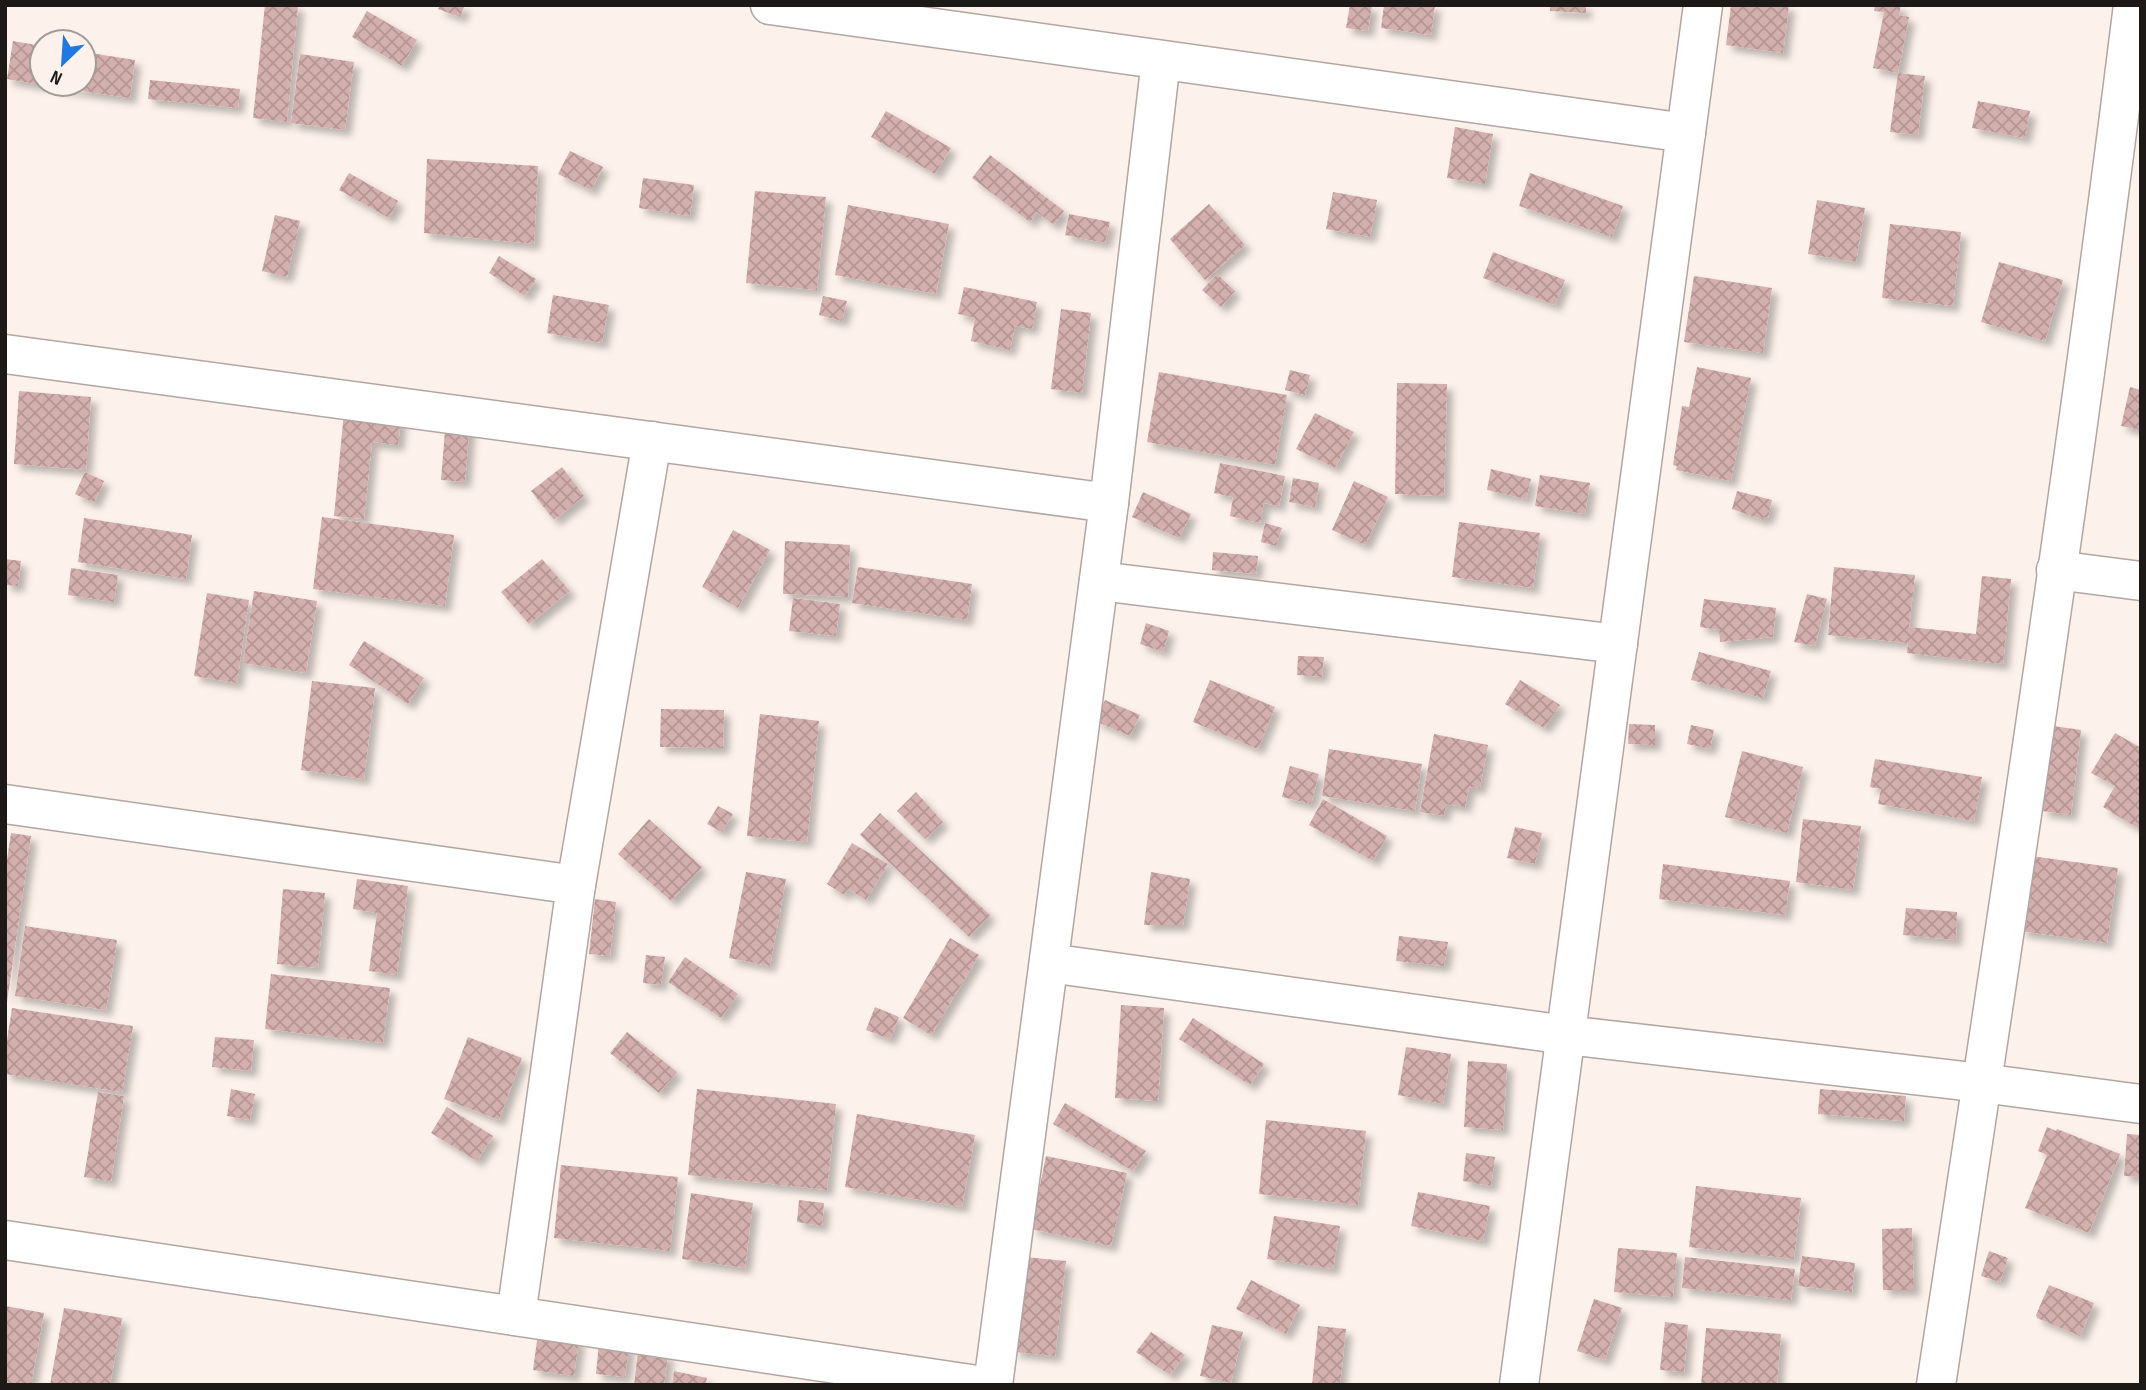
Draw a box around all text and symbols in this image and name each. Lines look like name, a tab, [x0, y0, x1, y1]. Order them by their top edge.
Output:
north arrow	[28, 28, 98, 98]
text: N	[47, 64, 66, 90]

